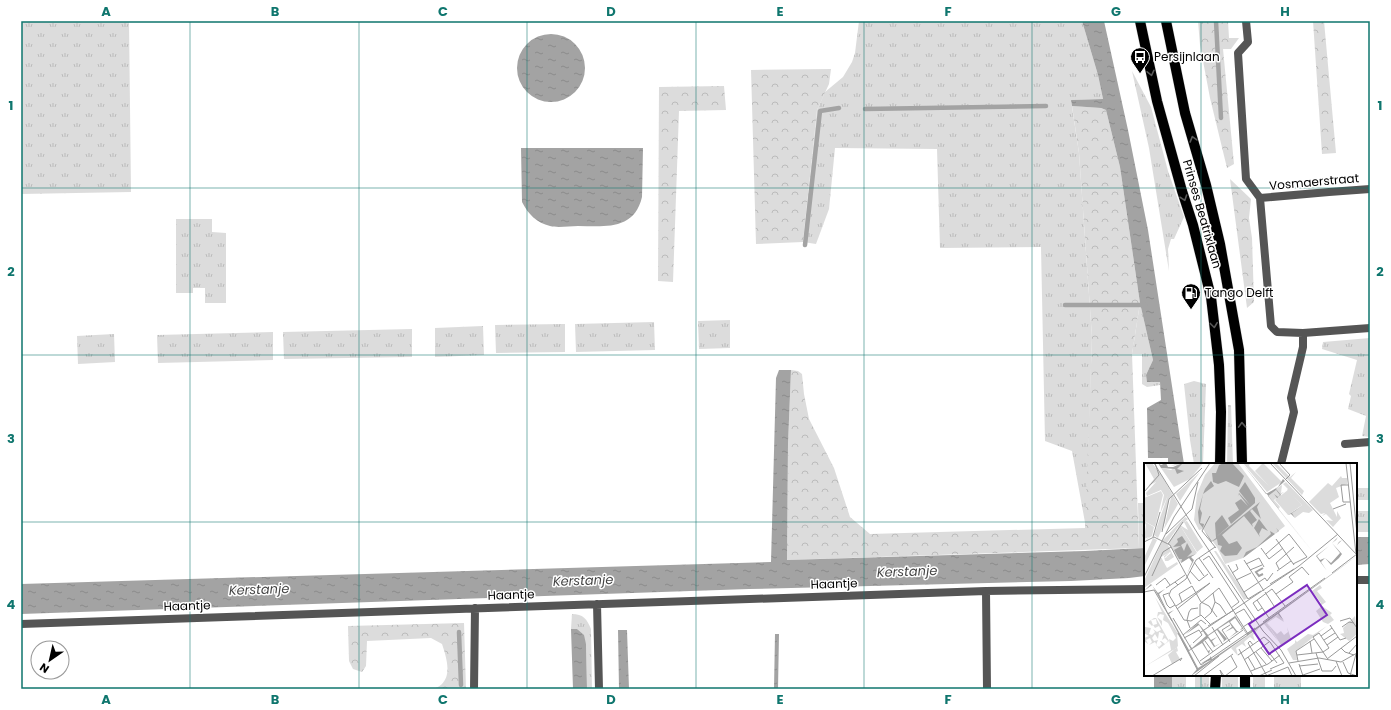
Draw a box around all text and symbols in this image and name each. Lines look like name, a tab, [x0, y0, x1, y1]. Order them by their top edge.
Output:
text: A	[101, 2, 111, 21]
text: B	[271, 2, 280, 21]
text: C	[438, 2, 448, 21]
text: D	[606, 2, 616, 21]
text: E	[776, 2, 784, 21]
text: F	[944, 2, 952, 21]
text: G	[1111, 2, 1121, 21]
text: H	[1280, 2, 1290, 21]
bus stop icon: Persijnlaan	[1129, 46, 1151, 74]
place label: Persijnlaan	[1154, 48, 1220, 65]
one-way arrow	[1146, 70, 1154, 76]
text: 1	[9, 96, 13, 115]
text: 1	[1378, 96, 1382, 115]
one-way arrow	[1189, 136, 1198, 143]
street label: Prinses Beatrixlaan	[1179, 157, 1226, 270]
street label: Vosmaerstraat	[1268, 169, 1360, 194]
one-way arrow	[1180, 195, 1188, 202]
text: 2	[7, 262, 15, 281]
text: 2	[1376, 262, 1384, 281]
fuel station icon: Tango Delft	[1180, 282, 1202, 310]
place label: Tango Delft	[1205, 284, 1273, 301]
one-way arrow	[1209, 322, 1218, 328]
one-way arrow	[1237, 422, 1246, 428]
text: 3	[7, 429, 15, 448]
text: 3	[1376, 429, 1384, 448]
inset map	[1144, 463, 1357, 676]
water label: Kerstanje	[876, 561, 938, 582]
water label: Kerstanje	[552, 570, 614, 591]
street label: Haantje	[810, 574, 858, 593]
water label: Kerstanje	[228, 579, 290, 600]
street label: Haantje	[487, 585, 535, 604]
text: 4	[7, 595, 16, 614]
text: 4	[1376, 595, 1385, 614]
street label: Haantje	[163, 596, 211, 615]
north arrow	[30, 640, 70, 680]
text: N	[37, 659, 52, 677]
text: A	[101, 690, 111, 709]
text: B	[271, 690, 280, 709]
text: C	[438, 690, 448, 709]
text: D	[606, 690, 616, 709]
text: E	[776, 690, 784, 709]
text: F	[944, 690, 952, 709]
text: G	[1111, 690, 1121, 709]
text: H	[1280, 690, 1290, 709]

